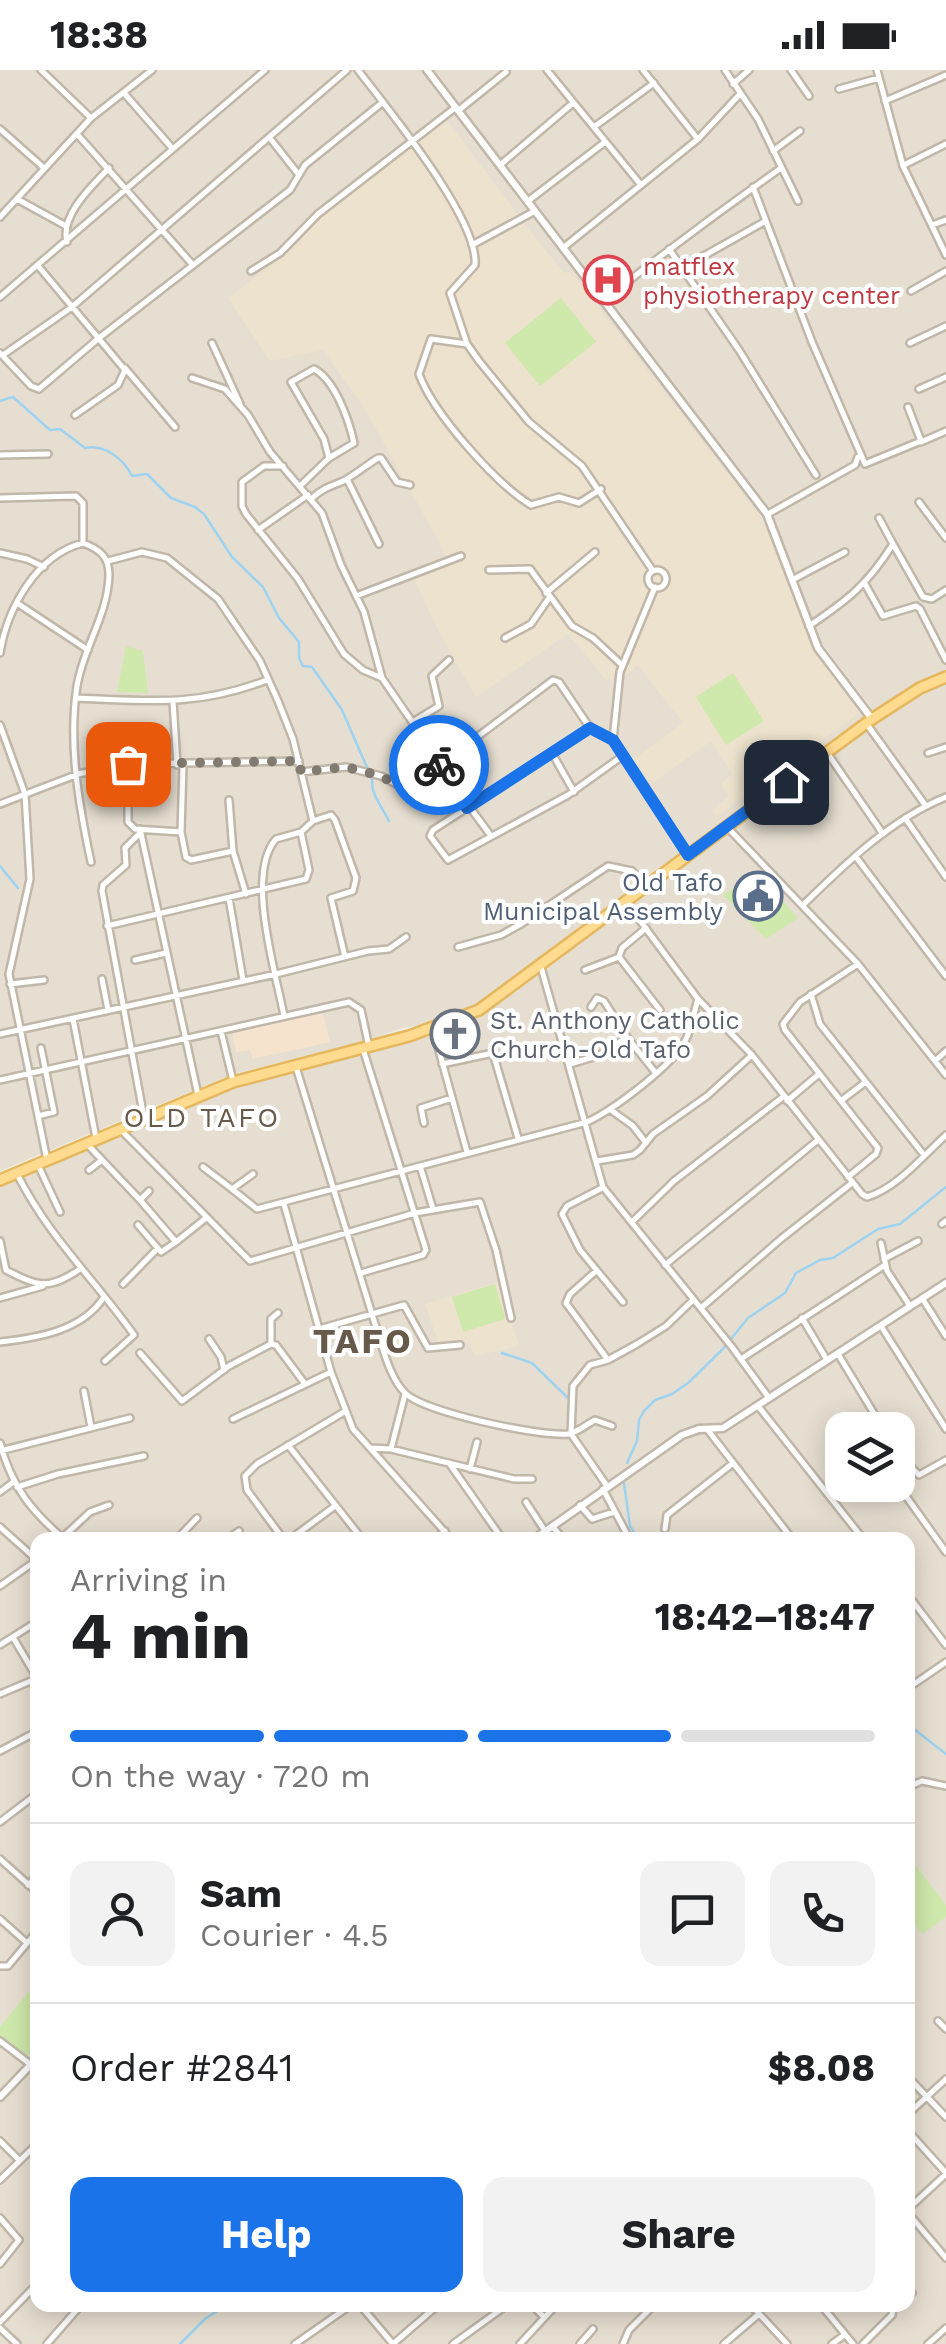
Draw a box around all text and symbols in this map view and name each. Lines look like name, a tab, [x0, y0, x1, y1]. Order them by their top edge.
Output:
text: 18:38	[50, 13, 148, 57]
place label: matflex physiotherapy center	[643, 252, 900, 310]
hospital icon: matflex physiotherapy center	[582, 254, 634, 306]
courier	[389, 715, 489, 815]
pin	[86, 722, 171, 807]
icon: bag	[101, 737, 156, 792]
icon: bike	[412, 738, 467, 793]
pin	[744, 740, 829, 825]
icon: home	[759, 755, 814, 810]
place label: Old Tafo Municipal Assembly	[483, 868, 723, 926]
public building icon: Old Tafo Municipal Assembly	[732, 870, 784, 922]
place label: St. Anthony Catholic Church-Old Tafo	[490, 1006, 739, 1064]
church icon: St. Anthony Catholic Church-Old Tafo	[429, 1008, 481, 1060]
district label: OLD TAFO	[123, 1101, 281, 1134]
district label: TAFO	[313, 1320, 413, 1362]
map controls	[825, 1412, 915, 1502]
button: layers	[825, 1412, 915, 1502]
text: Arriving in	[70, 1561, 227, 1599]
text: 18:42–18:47	[655, 1595, 875, 1639]
text: 4 min	[70, 1598, 251, 1674]
text: On the way · 720 m	[70, 1757, 371, 1795]
button: person	[70, 1861, 175, 1966]
button: chat	[640, 1861, 745, 1966]
button: phone	[770, 1861, 875, 1966]
text: Sam	[200, 1872, 282, 1916]
text: Courier · 4.5	[200, 1916, 389, 1954]
text: Order #2841	[70, 2046, 294, 2090]
text: $8.08	[768, 2046, 875, 2090]
button: Help	[70, 2177, 463, 2292]
button: Share	[483, 2177, 875, 2292]

